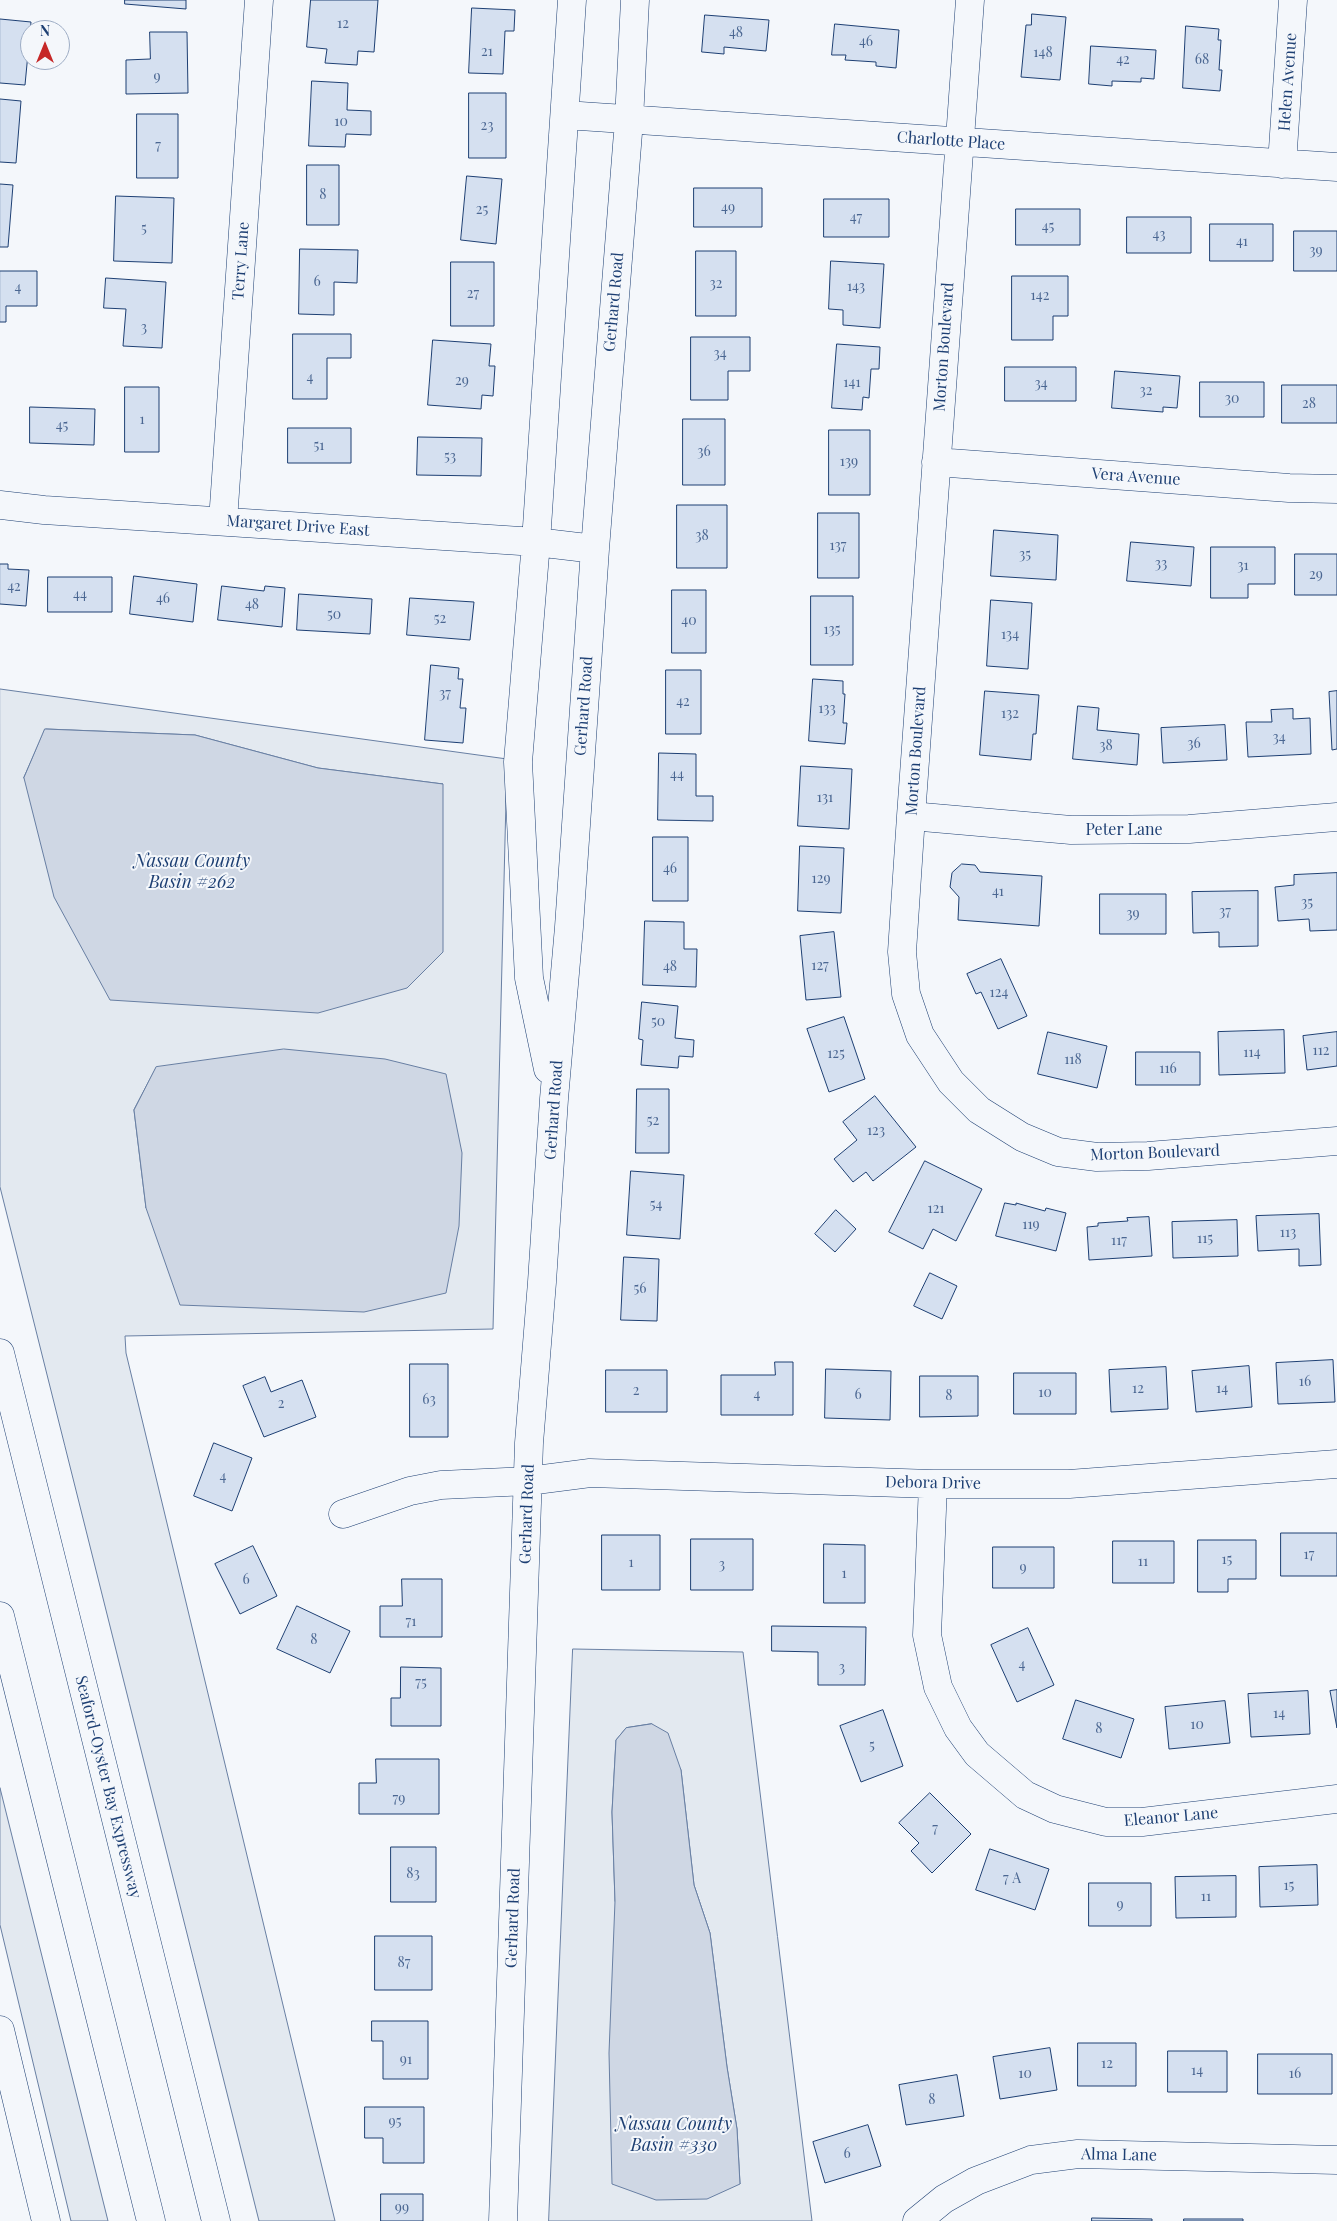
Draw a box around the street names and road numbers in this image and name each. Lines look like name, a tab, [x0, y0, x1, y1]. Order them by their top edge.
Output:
street label: Helen Avenue	[1275, 32, 1301, 132]
street label: Charlotte Place	[896, 128, 1006, 154]
street label: Terry Lane	[229, 221, 253, 301]
street label: Gerhard Road	[600, 251, 628, 353]
street label: Morton Boulevard	[930, 282, 958, 412]
street label: Vera Avenue	[1091, 464, 1181, 490]
street label: Margaret Drive East	[226, 511, 370, 541]
street label: Gerhard Road	[571, 655, 597, 757]
street label: Morton Boulevard	[902, 686, 930, 816]
street label: Peter Lane	[1085, 820, 1163, 840]
street label: Gerhard Road	[541, 1059, 567, 1161]
street label: Morton Boulevard	[1090, 1141, 1220, 1165]
street label: Gerhard Road	[516, 1464, 538, 1564]
street label: Debora Drive	[885, 1473, 981, 1493]
street label: Seaford-Oyster Bay Expressway	[71, 1674, 145, 1900]
street label: Eleanor Lane	[1123, 1803, 1219, 1831]
street label: Gerhard Road	[502, 1868, 524, 1968]
street label: Alma Lane	[1081, 2145, 1157, 2165]

